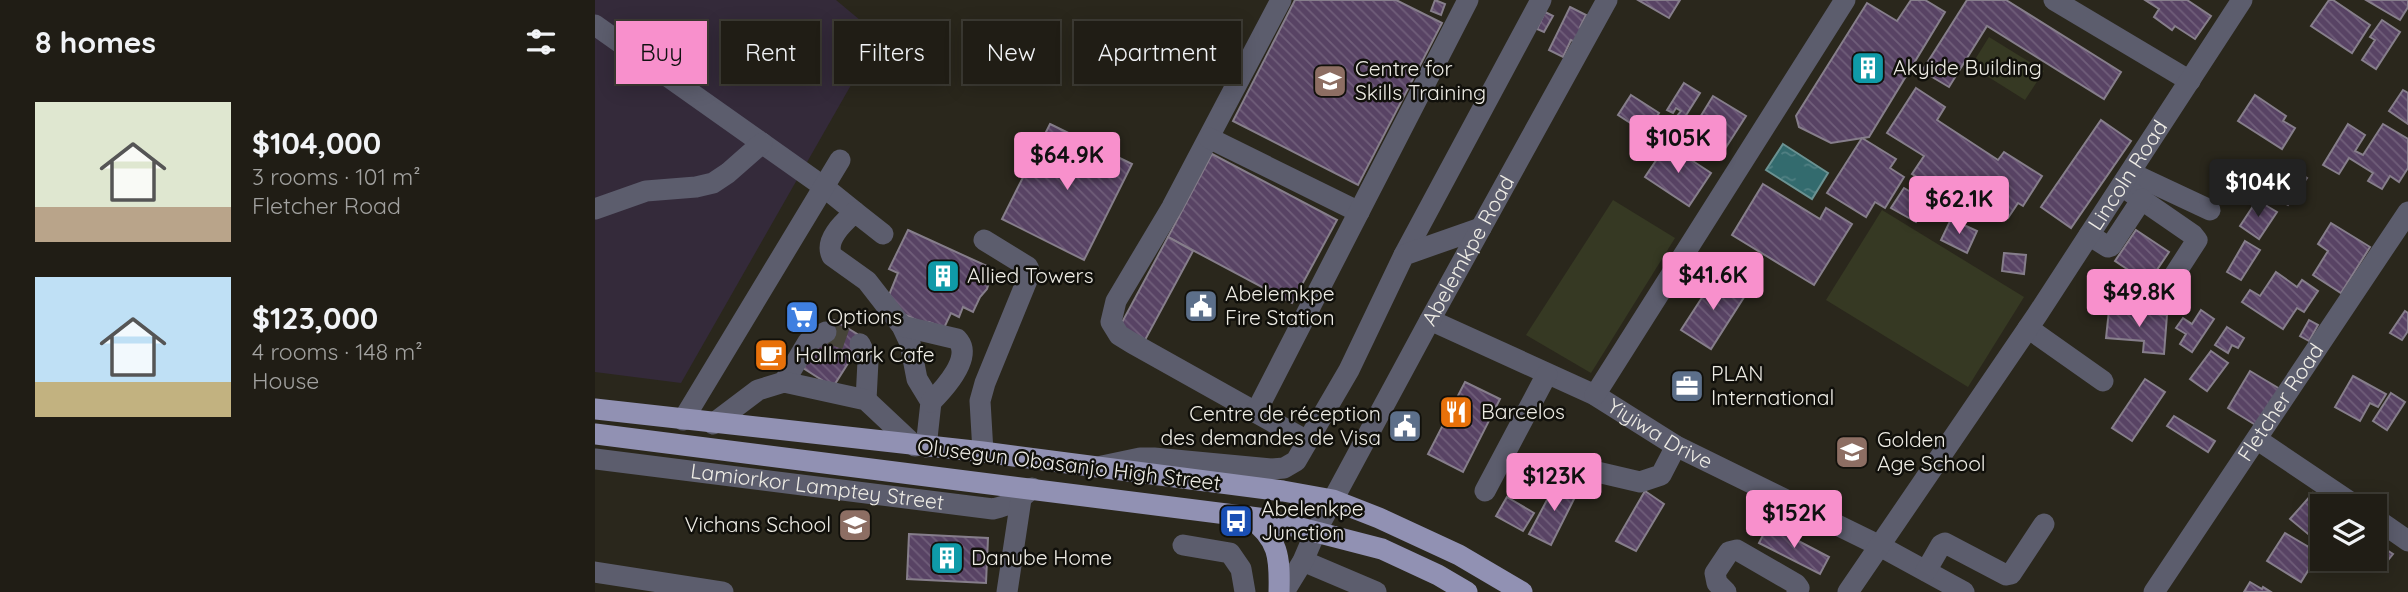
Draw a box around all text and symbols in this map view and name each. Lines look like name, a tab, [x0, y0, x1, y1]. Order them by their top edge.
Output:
chip: Buy	[616, 21, 707, 84]
chip: Rent	[721, 21, 820, 84]
chip: Filters	[834, 21, 949, 84]
chip: New	[963, 21, 1060, 84]
chip: Apartment	[1074, 21, 1241, 84]
text: 8 homes	[35, 23, 156, 61]
icon: filters	[522, 23, 560, 61]
building icon: Akyide Building	[1849, 49, 1887, 87]
place label: Akyide Building	[1893, 54, 2042, 80]
place label: Centre for Skills Training	[1355, 55, 1486, 105]
school or university icon: Centre for Skills Training	[1311, 62, 1349, 100]
street label: Lincoln Road	[2082, 115, 2172, 235]
pin: $105K	[1629, 116, 1727, 175]
text: $105K	[1645, 123, 1711, 152]
text: $104,000	[252, 124, 381, 162]
icon: home	[91, 130, 175, 214]
pin: $64.9K	[1010, 132, 1124, 192]
text: $64.9K	[1030, 140, 1104, 169]
pin: $104K	[2209, 160, 2307, 219]
text: 3 rooms · 101 m²	[252, 162, 421, 191]
text: $104K	[2225, 167, 2291, 196]
street label: Abelemkpe Road	[1415, 171, 1519, 330]
pin: $62.1K	[1902, 176, 2016, 236]
text: $62.1K	[1925, 184, 1993, 213]
text: Fletcher Road	[252, 191, 401, 220]
pin: $41.6K	[1656, 252, 1770, 312]
building icon: Allied Towers	[924, 257, 962, 295]
text: $41.6K	[1678, 260, 1748, 289]
place label: Allied Towers	[967, 262, 1094, 288]
pin: $49.8K	[2082, 270, 2196, 329]
text: $49.8K	[2103, 277, 2175, 306]
place label: Abelemkpe Fire Station	[1225, 280, 1335, 330]
public building icon: Abelemkpe Fire Station	[1182, 287, 1220, 325]
supermarket icon: Options	[783, 298, 821, 336]
text: $123,000	[252, 299, 378, 337]
place label: Options	[827, 303, 902, 329]
icon: home	[91, 305, 175, 389]
cafe icon: Hallmark Cafe	[752, 336, 790, 374]
text: 4 rooms · 148 m²	[252, 337, 423, 366]
street label: Fletcher Road	[2231, 338, 2328, 466]
place label: Hallmark Cafe	[795, 341, 935, 367]
place label: PLAN International	[1711, 360, 1834, 410]
text: House	[252, 366, 319, 395]
office icon: PLAN International	[1668, 367, 1706, 405]
street label: Yiyiwa Drive	[1603, 392, 1717, 474]
restaurant icon: Barcelos	[1437, 393, 1475, 431]
place label: Barcelos	[1481, 398, 1565, 424]
place label: Centre de réception des demandes de Visa	[1161, 400, 1381, 450]
public building icon: Centre de réception des demandes de Visa	[1386, 407, 1424, 445]
place label: Golden Age School	[1877, 426, 1986, 476]
street label: Olusegun Obasanjo High Street	[916, 432, 1222, 496]
school or university icon: Golden Age School	[1833, 433, 1871, 471]
pin: $123K	[1505, 454, 1603, 513]
street label: Lamiorkor Lamptey Street	[689, 457, 946, 515]
text: $123K	[1522, 461, 1586, 490]
pin: $152K	[1745, 490, 1843, 550]
map controls	[2310, 494, 2387, 571]
button: layers	[2310, 494, 2387, 571]
place label: Abelenkpe Junction	[1261, 495, 1364, 545]
text: $152K	[1762, 498, 1826, 527]
bus stop icon: Abelenkpe Junction	[1217, 502, 1255, 540]
school or university icon: Vichans School	[836, 506, 874, 544]
place label: Vichans School	[684, 511, 831, 537]
building icon: Danube Home	[928, 539, 966, 577]
place label: Danube Home	[971, 544, 1112, 570]

